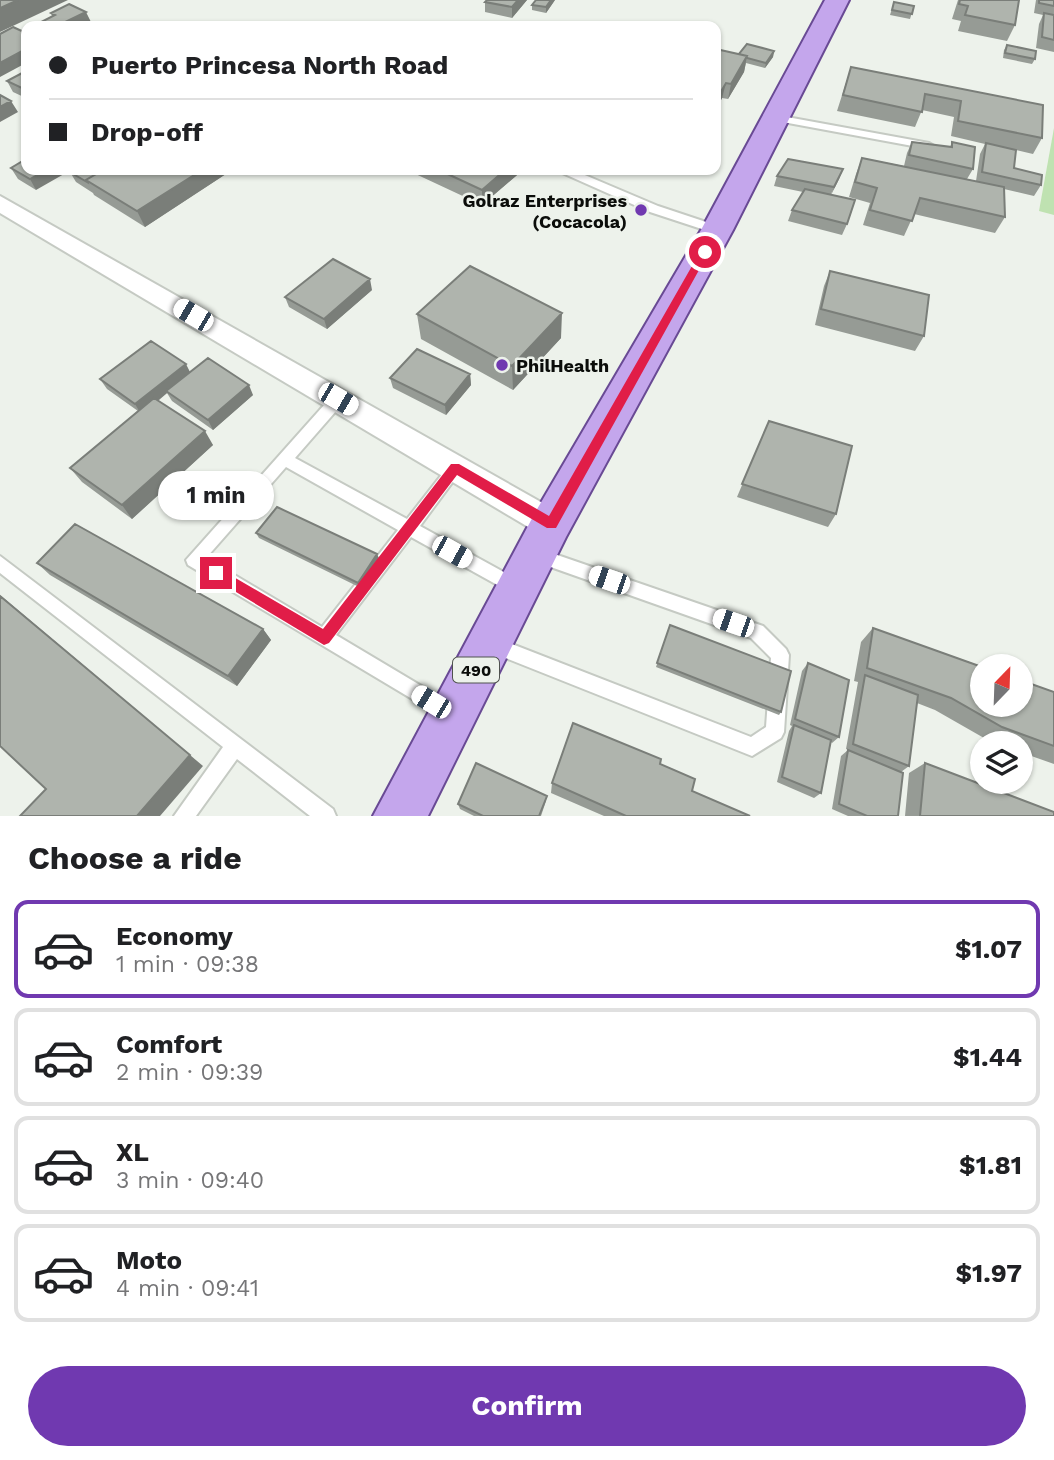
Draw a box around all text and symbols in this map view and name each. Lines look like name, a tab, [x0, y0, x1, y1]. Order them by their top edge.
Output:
text: Puerto Princesa North Road	[91, 50, 448, 80]
text: Drop-off	[91, 117, 203, 147]
place label: Golraz Enterprises (Cocacola)	[463, 190, 627, 232]
marker: Golraz Enterprises (Cocacola)	[633, 202, 649, 218]
route start	[689, 236, 721, 268]
car	[170, 295, 217, 335]
place label: PhilHealth	[516, 355, 609, 376]
marker: PhilHealth	[494, 357, 510, 373]
car	[315, 379, 362, 419]
callout: 1 min	[158, 472, 274, 520]
text: 1 min	[186, 482, 246, 509]
car	[429, 533, 476, 571]
route end	[200, 557, 232, 589]
car	[586, 563, 633, 597]
car	[710, 606, 757, 640]
north arrow	[970, 654, 1032, 718]
map controls	[970, 654, 1033, 794]
road number: 490	[453, 657, 499, 682]
car	[408, 682, 455, 722]
button: layers	[970, 731, 1033, 794]
text: Choose a ride	[28, 839, 242, 877]
icon: car	[32, 918, 95, 981]
text: Economy	[116, 921, 233, 951]
text: $1.07	[955, 934, 1022, 964]
text: 1 min · 09:38	[116, 951, 259, 978]
icon: car	[32, 1026, 95, 1089]
text: Comfort	[116, 1029, 222, 1059]
text: $1.44	[953, 1042, 1022, 1072]
text: 2 min · 09:39	[116, 1059, 263, 1086]
icon: car	[32, 1134, 95, 1197]
text: XL	[116, 1137, 149, 1167]
text: $1.81	[959, 1150, 1022, 1180]
text: 3 min · 09:40	[116, 1167, 264, 1194]
icon: car	[32, 1242, 95, 1305]
text: Moto	[116, 1245, 182, 1275]
text: $1.97	[955, 1258, 1022, 1288]
text: 4 min · 09:41	[116, 1275, 259, 1302]
button: Confirm	[28, 1366, 1026, 1446]

